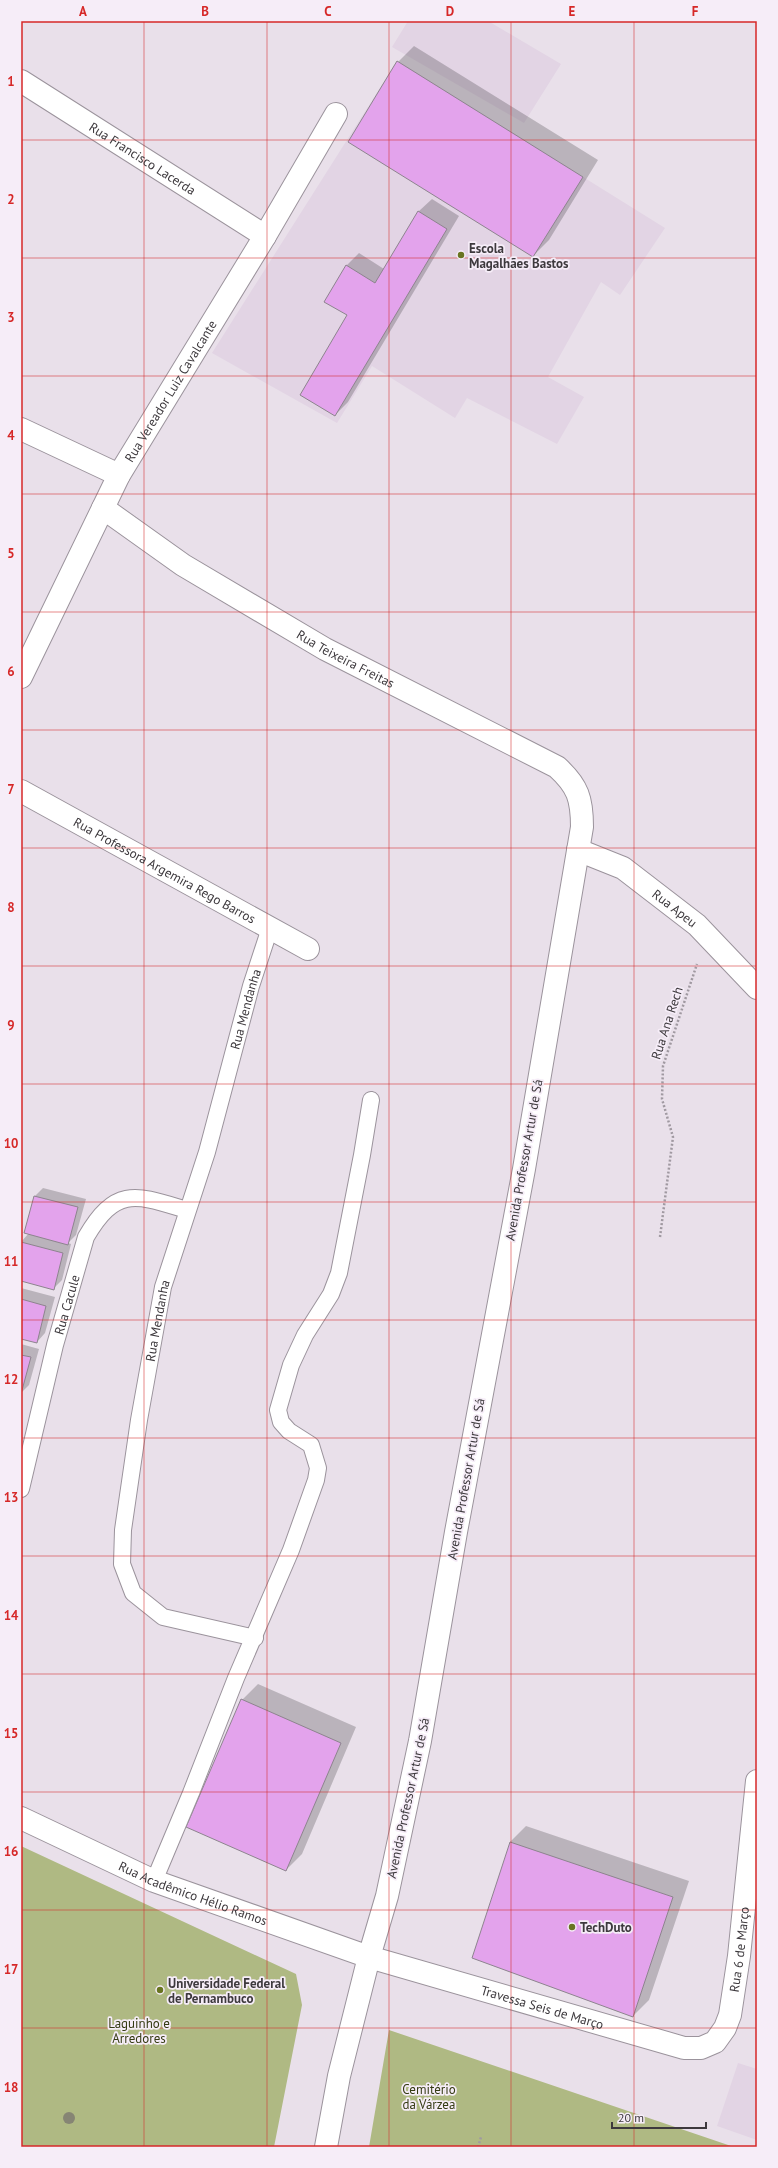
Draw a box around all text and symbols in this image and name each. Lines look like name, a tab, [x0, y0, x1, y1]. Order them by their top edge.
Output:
text: A	[79, 3, 87, 20]
text: B	[201, 3, 209, 20]
text: C	[324, 3, 332, 20]
text: D	[446, 3, 454, 20]
text: E	[569, 3, 576, 20]
text: F	[692, 3, 699, 20]
text: 1	[7, 73, 15, 90]
street label: Rua Francisco Lacerda	[86, 118, 199, 198]
text: 2	[7, 191, 15, 208]
place label: Escola Magalhães Bastos	[469, 240, 569, 272]
marker: Escola Magalhães Bastos	[456, 250, 466, 260]
text: 3	[7, 309, 15, 326]
street label: Rua Vereador Luiz Cavalcante	[121, 317, 220, 465]
text: 4	[7, 427, 15, 444]
text: 5	[7, 545, 15, 562]
street label: Rua Teixeira Freitas	[294, 626, 397, 691]
text: 6	[7, 663, 15, 680]
text: 7	[7, 781, 15, 798]
street label: Rua Professora Argemira Rego Barros	[71, 813, 259, 927]
street label: Rua Apeu	[649, 885, 701, 931]
text: 8	[7, 899, 15, 916]
street label: Rua Mendanha	[226, 967, 265, 1051]
street label: Rua Ana Rech	[647, 985, 687, 1061]
text: 9	[7, 1017, 15, 1034]
street label: Avenida Professor Artur de Sá	[501, 1078, 547, 1242]
text: 10	[4, 1135, 18, 1152]
text: 11	[4, 1253, 18, 1270]
street label: Rua Cacule	[50, 1273, 83, 1337]
street label: Rua Mendanha	[141, 1277, 173, 1363]
text: 12	[4, 1371, 18, 1388]
street label: Avenida Professor Artur de Sá	[443, 1397, 489, 1561]
text: 13	[4, 1489, 18, 1506]
text: 14	[4, 1607, 19, 1624]
street label: Avenida Professor Artur de Sá	[383, 1716, 433, 1880]
text: 15	[4, 1725, 18, 1742]
text: 16	[4, 1843, 18, 1860]
street label: Rua Acadêmico Hélio Ramos	[116, 1857, 270, 1929]
street label: Rua 6 de Março	[725, 1906, 753, 1993]
place label: TechDuto	[580, 1919, 632, 1936]
marker: TechDuto	[567, 1922, 577, 1932]
text: 17	[4, 1961, 18, 1978]
place label: Universidade Federal de Pernambuco	[168, 1975, 285, 2007]
street label: Travessa Seis de Março	[479, 1981, 606, 2033]
marker: Universidade Federal de Pernambuco	[155, 1985, 165, 1995]
park label: Laguinho e Arredores	[108, 2015, 170, 2047]
text: 18	[4, 2079, 18, 2096]
park label: Cemitério da Várzea	[402, 2081, 456, 2113]
scale bar	[612, 2104, 706, 2130]
text: 20 m	[618, 2110, 644, 2125]

